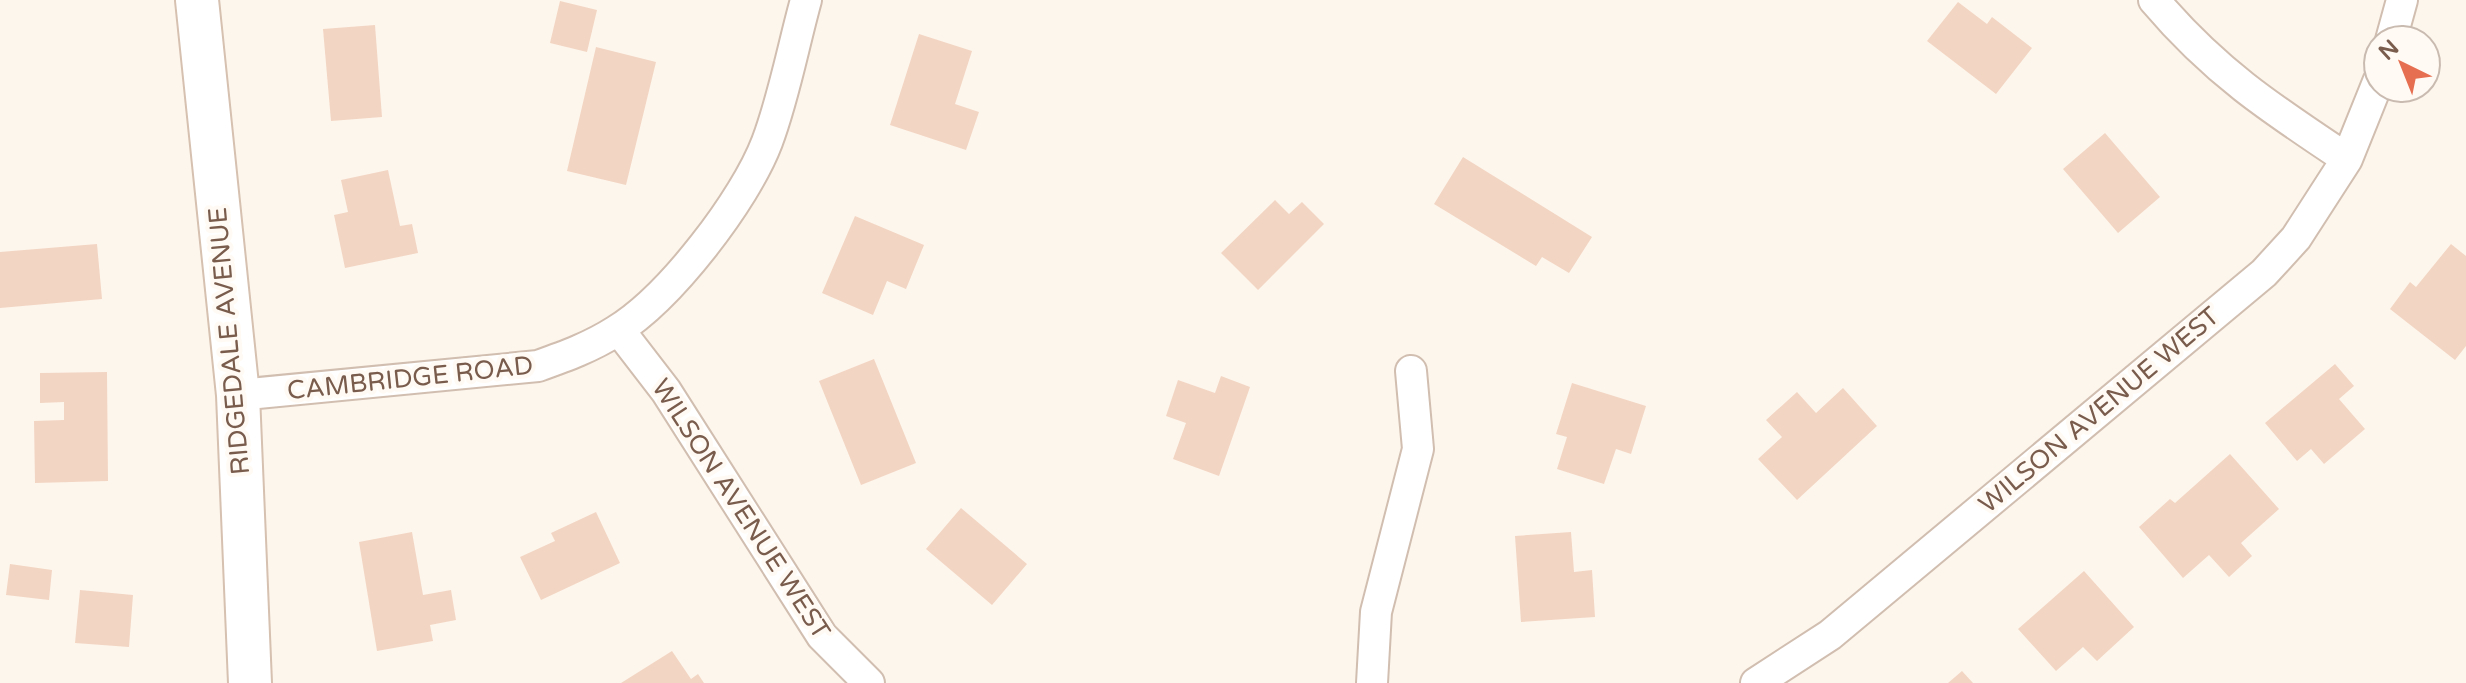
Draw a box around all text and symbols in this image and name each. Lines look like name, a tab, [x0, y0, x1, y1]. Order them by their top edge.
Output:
north arrow	[2362, 24, 2442, 104]
text: N	[2374, 35, 2404, 66]
street label: RIDGEDALE AVENUE	[202, 206, 256, 476]
street label: WILSON AVENUE WEST	[1973, 300, 2226, 520]
street label: CAMBRIDGE ROAD	[285, 350, 535, 406]
street label: WILSON AVENUE WEST	[645, 373, 837, 645]

